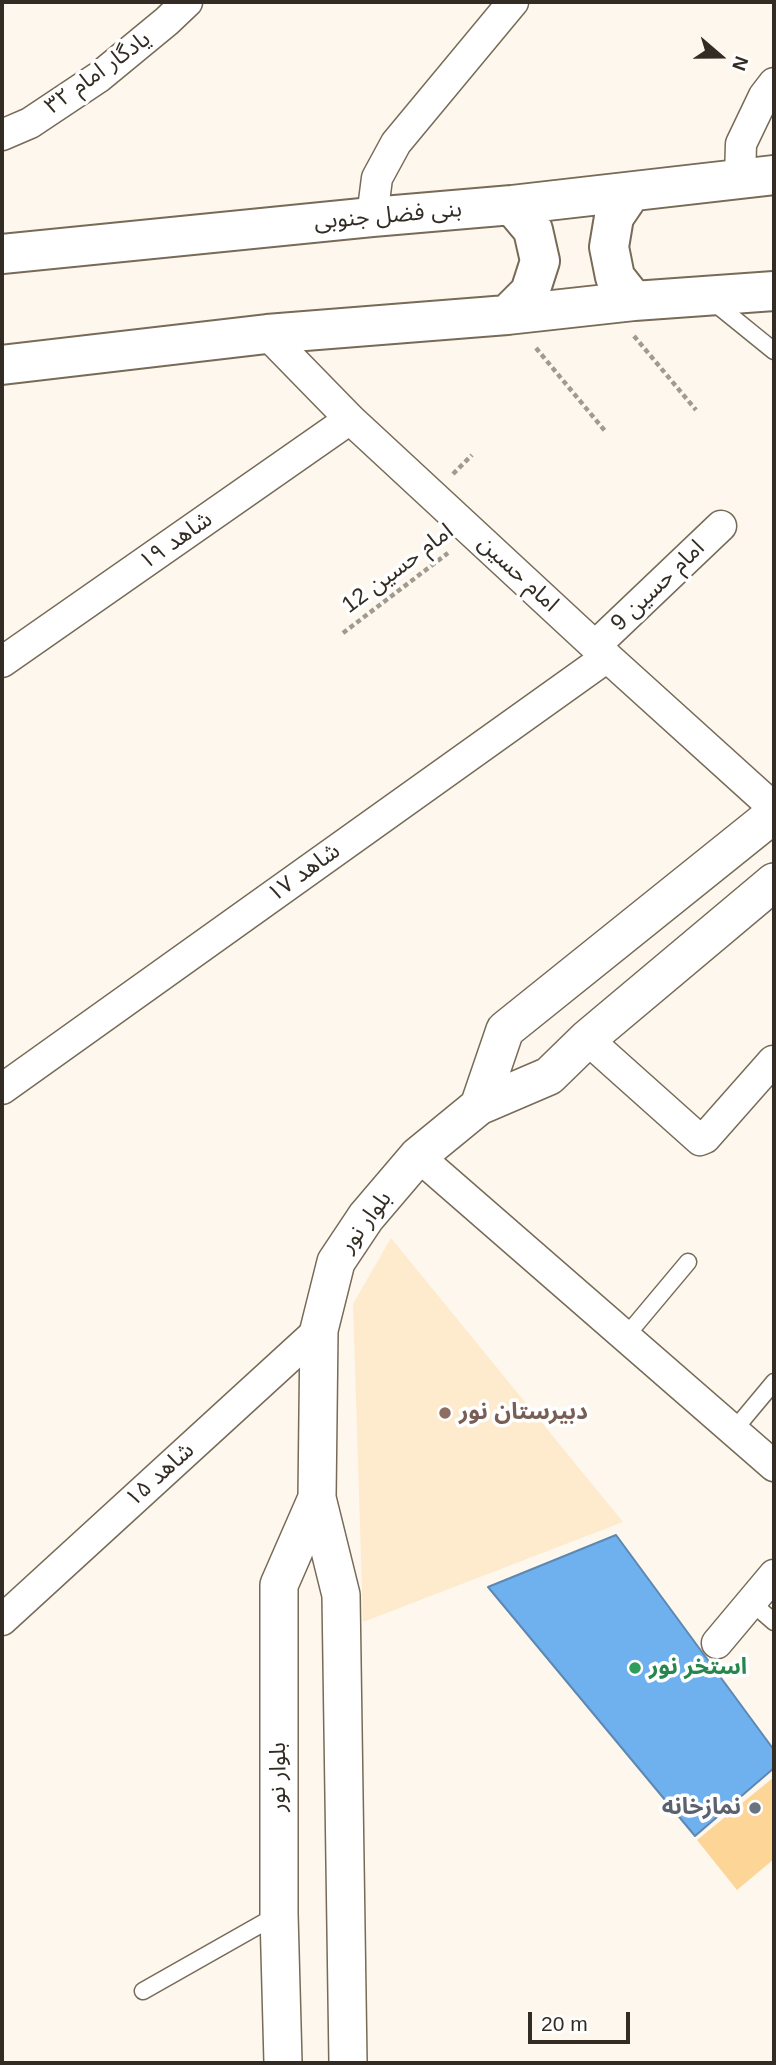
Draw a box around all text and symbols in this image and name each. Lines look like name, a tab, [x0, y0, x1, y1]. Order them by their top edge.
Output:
north arrow	[685, 21, 755, 91]
street label: یادگار امام ۳۲	[40, 26, 156, 120]
text: N	[728, 53, 752, 73]
street label: بنی فضل جنوبی	[313, 196, 463, 236]
street label: شاهد ۱۹	[134, 506, 218, 576]
street label: امام حسین 12	[337, 518, 459, 620]
street label: امام حسین	[472, 530, 564, 618]
street label: امام حسین 9	[605, 535, 711, 637]
street label: شاهد ۱۷	[262, 837, 346, 909]
street label: بلوار نور	[334, 1186, 398, 1258]
place label: دبیرستان نور	[459, 1399, 588, 1427]
marker: دبیرستان نور	[437, 1405, 453, 1421]
street label: شاهد ۱۵	[120, 1437, 200, 1513]
place label: استخر نور	[649, 1654, 747, 1682]
marker: استخر نور	[627, 1660, 643, 1676]
street label: بلوار نور	[265, 1742, 293, 1812]
place label: نمازخانه	[662, 1794, 741, 1822]
marker: نمازخانه	[747, 1800, 763, 1816]
scale bar	[531, 1998, 632, 2042]
text: 20 m	[541, 2012, 588, 2035]

